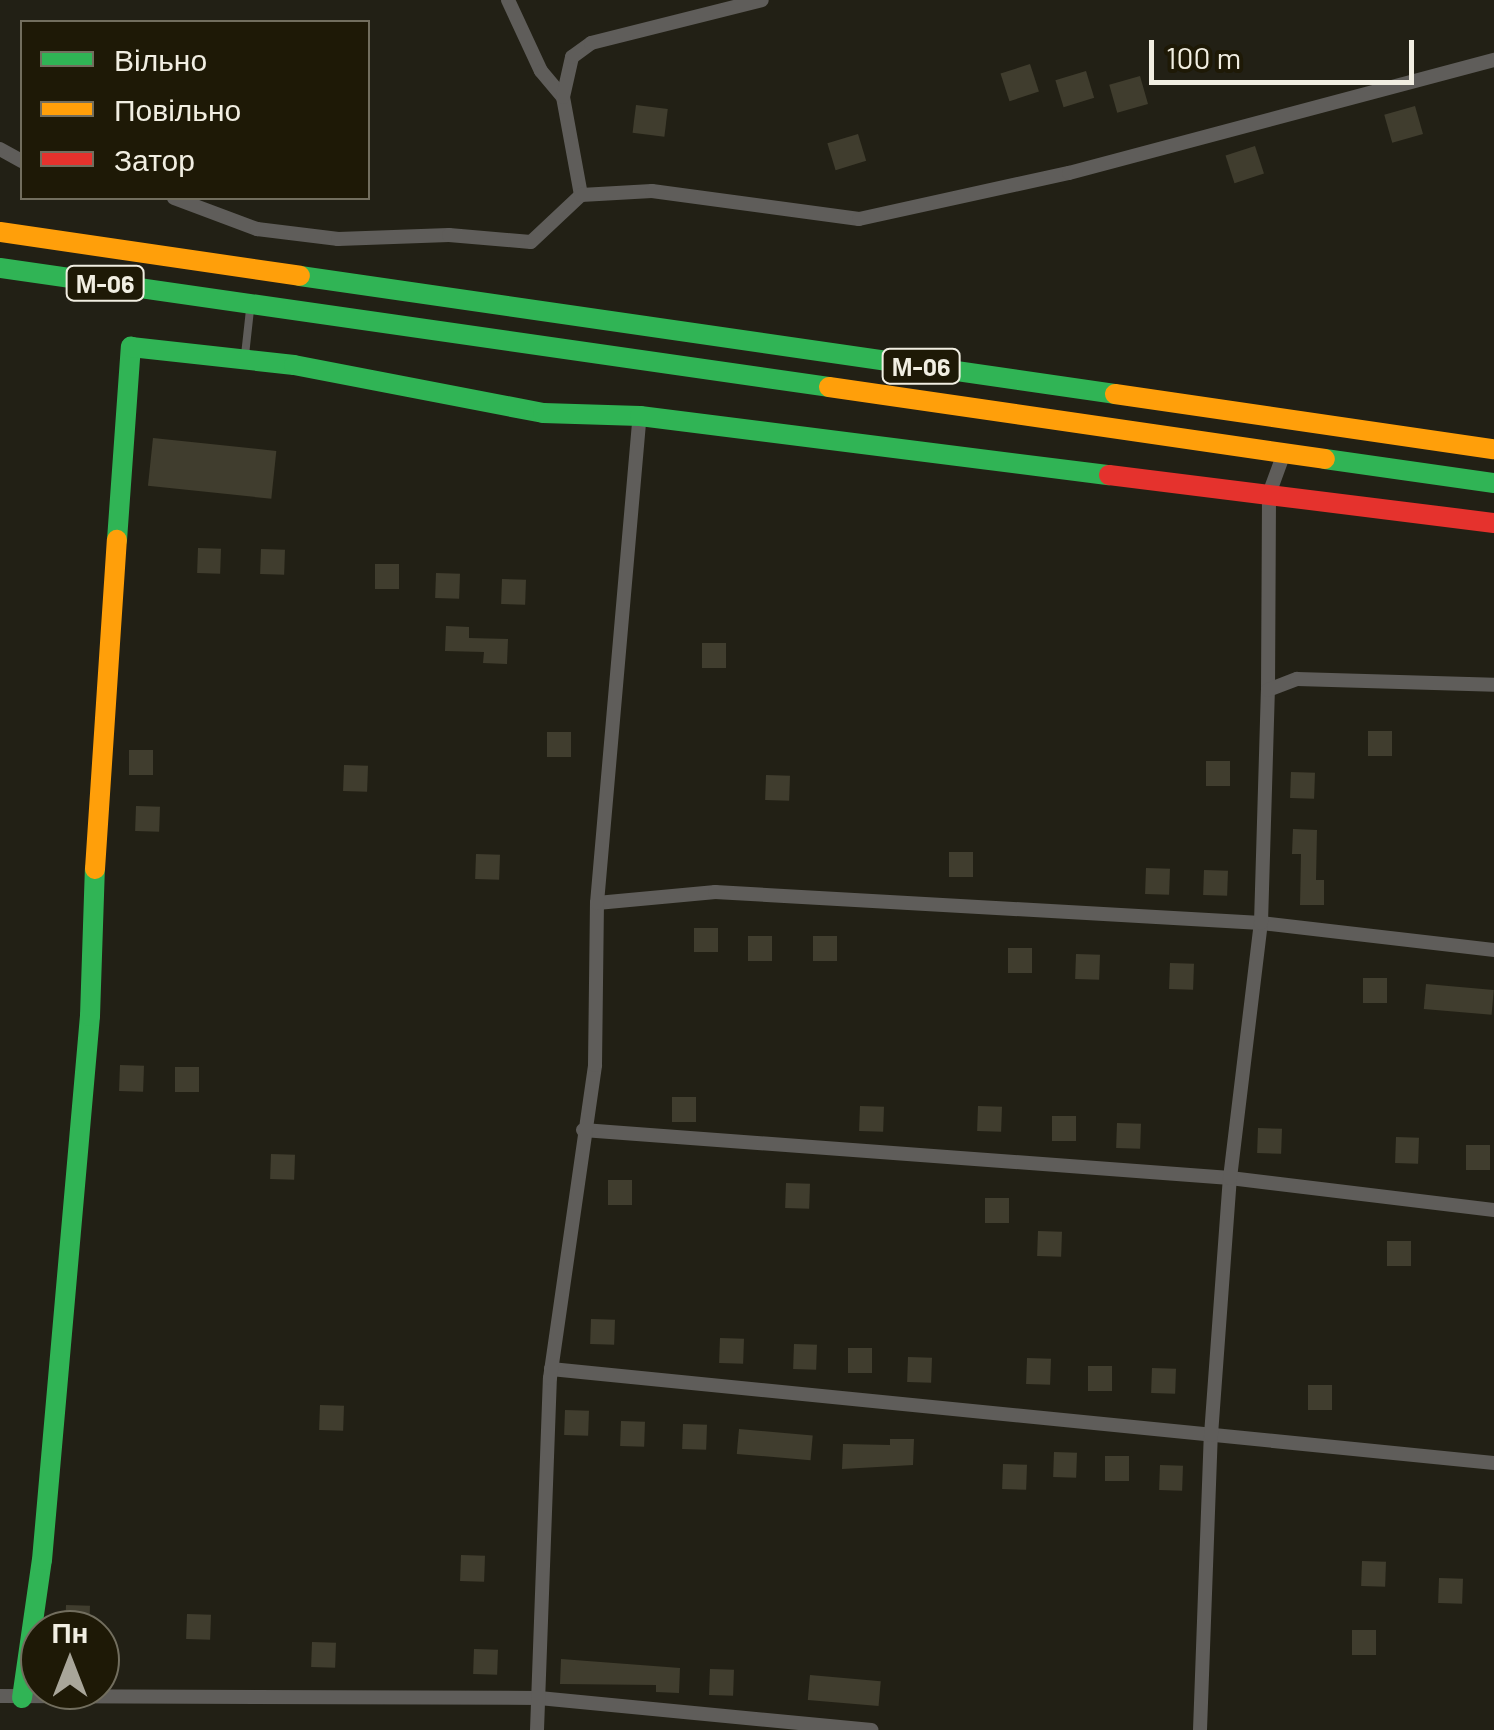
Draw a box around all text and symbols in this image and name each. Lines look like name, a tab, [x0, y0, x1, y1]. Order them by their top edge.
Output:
legend	[20, 20, 370, 200]
scale bar	[1154, 20, 1419, 82]
text: 100 m	[1166, 39, 1241, 75]
text: Вільно	[114, 41, 207, 77]
text: Повільно	[114, 91, 241, 127]
text: Затор	[114, 141, 195, 177]
road number: М-06	[65, 263, 145, 303]
road number: М-06	[881, 346, 961, 386]
north arrow	[20, 1610, 120, 1710]
text: Пн	[51, 1615, 89, 1649]

